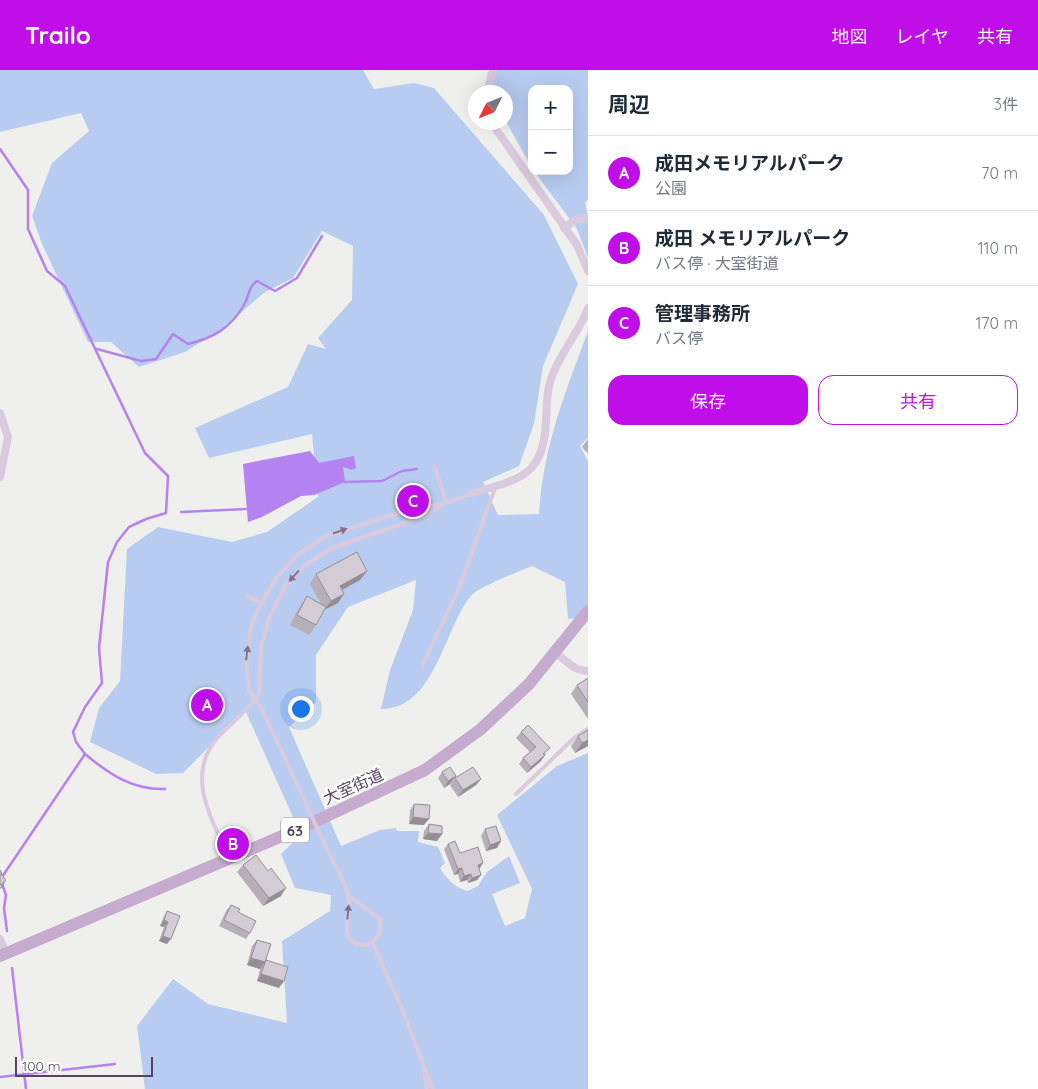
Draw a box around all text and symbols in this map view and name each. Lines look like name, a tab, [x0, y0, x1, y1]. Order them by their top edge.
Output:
text: Trailo	[25, 20, 91, 50]
text: 地図	[832, 25, 868, 48]
text: レイヤ	[896, 25, 949, 48]
text: 共有	[977, 25, 1013, 48]
north arrow	[468, 85, 513, 130]
map controls	[528, 85, 573, 175]
button: +	[528, 85, 573, 130]
text: 周辺	[608, 91, 650, 117]
text: 3件	[994, 94, 1018, 114]
button: −	[528, 130, 573, 175]
text: 成田メモリアルパーク	[655, 151, 845, 175]
text: A	[619, 163, 629, 183]
text: 70 m	[981, 163, 1018, 183]
text: 公園	[655, 178, 687, 198]
text: 成田 メモリアルパーク	[655, 226, 850, 250]
text: B	[619, 238, 629, 258]
text: 110 m	[978, 238, 1018, 258]
text: バス停 · 大室街道	[655, 253, 779, 273]
text: 管理事務所	[655, 301, 750, 325]
text: C	[619, 313, 629, 333]
text: 170 m	[975, 313, 1018, 333]
text: バス停	[655, 328, 703, 348]
button: 保存	[608, 375, 808, 425]
button: 共有	[818, 375, 1018, 425]
pin: C	[397, 482, 429, 520]
one-way arrow	[332, 527, 347, 534]
one-way arrow	[288, 570, 300, 582]
one-way arrow	[243, 645, 251, 661]
pin: A	[191, 686, 223, 724]
your location	[288, 696, 314, 722]
street label: 大室街道	[320, 764, 386, 808]
road number: 63	[281, 818, 309, 842]
pin: B	[217, 825, 249, 863]
one-way arrow	[344, 904, 352, 920]
scale bar	[15, 1054, 152, 1077]
text: 100 m	[22, 1057, 60, 1075]

